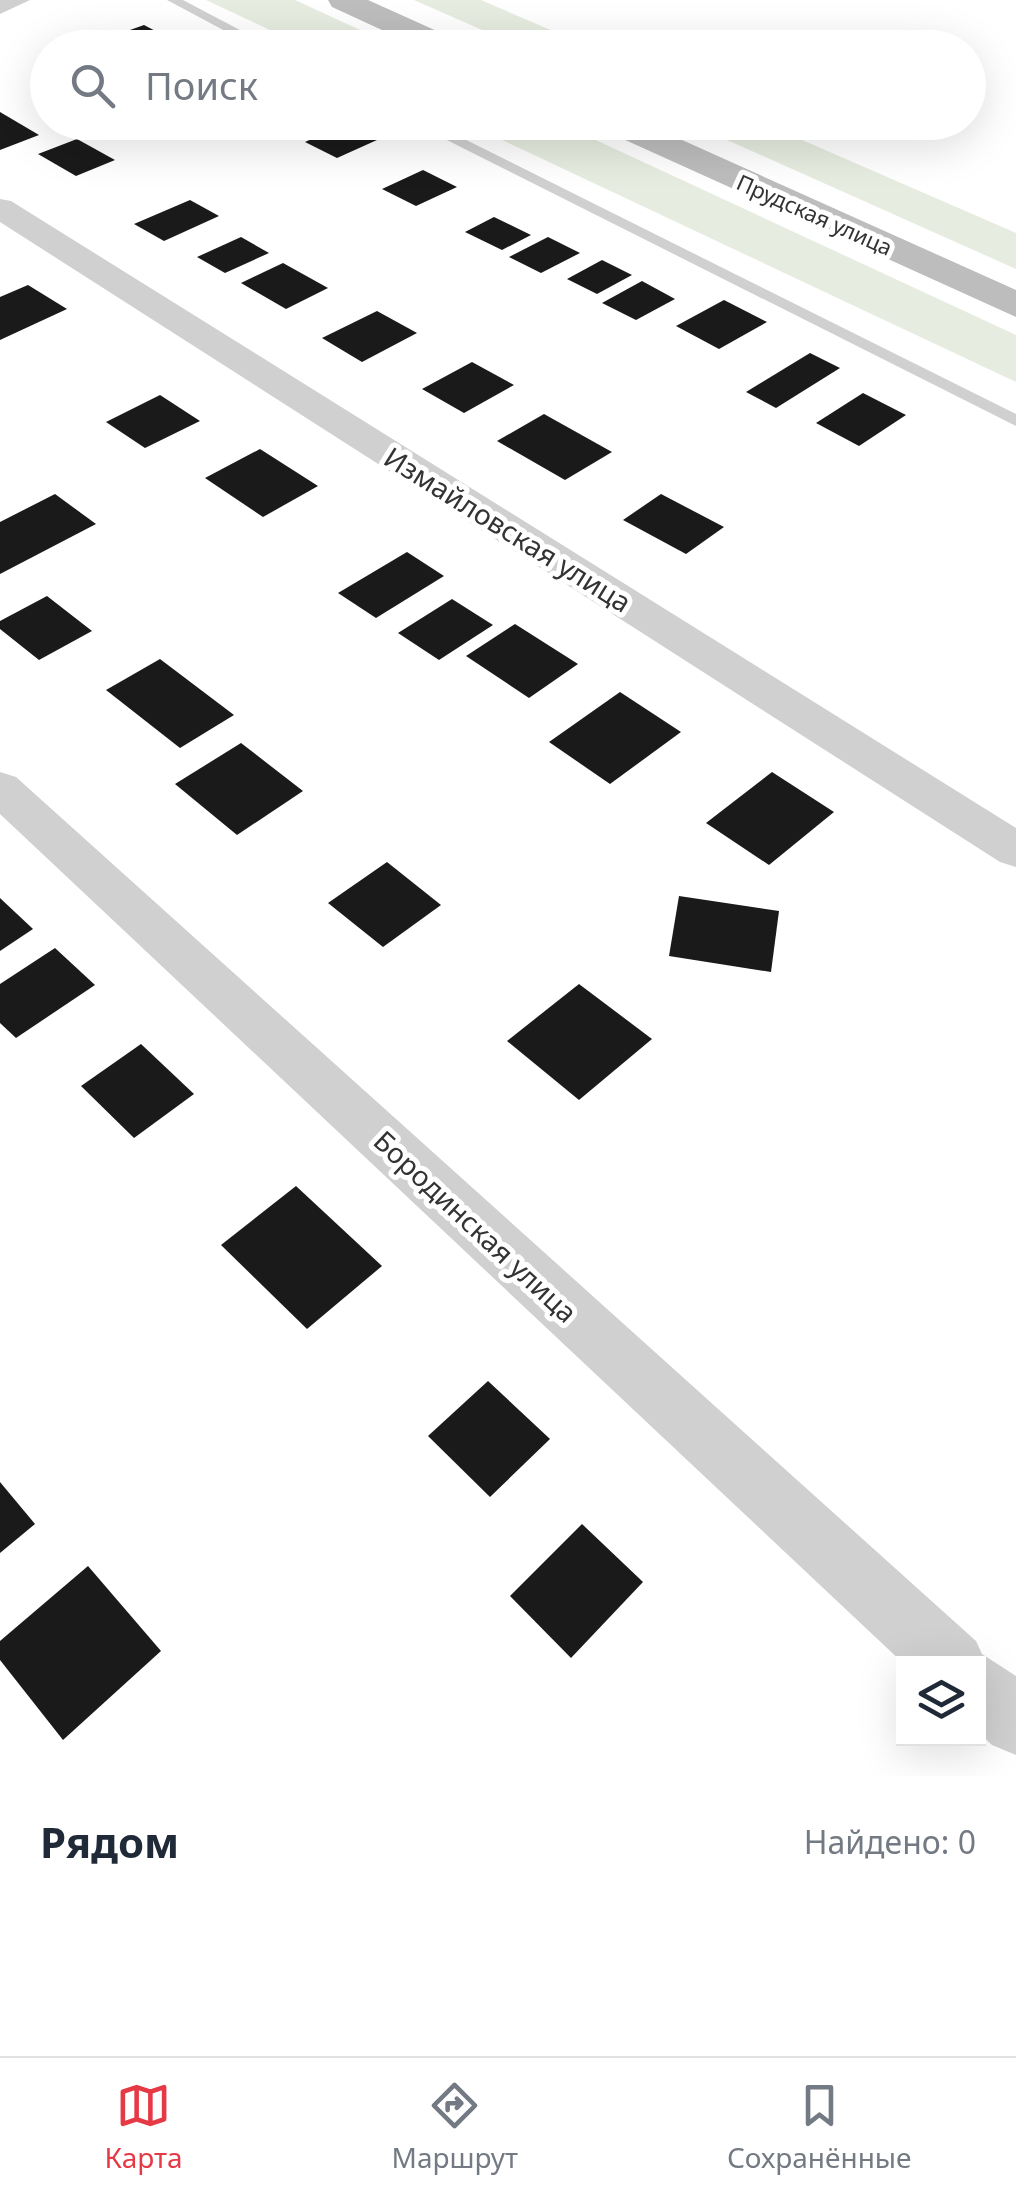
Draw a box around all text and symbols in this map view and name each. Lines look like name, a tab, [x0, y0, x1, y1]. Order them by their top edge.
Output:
search box	[30, 30, 986, 140]
icon: search	[65, 58, 120, 113]
text: Поиск	[145, 59, 258, 111]
street label: Прудская улица	[732, 166, 898, 262]
street label: Измайловская улица	[377, 437, 639, 621]
street label: Бородинская улица	[366, 1122, 586, 1330]
map controls	[896, 1656, 986, 1746]
button: layers	[896, 1656, 986, 1746]
text: Рядом	[40, 1813, 179, 1870]
text: Найдено: 0	[804, 1820, 976, 1863]
tab: Карта	[104, 2078, 183, 2176]
tab: Маршрут	[392, 2078, 518, 2176]
tab: Сохранённые	[727, 2078, 912, 2176]

